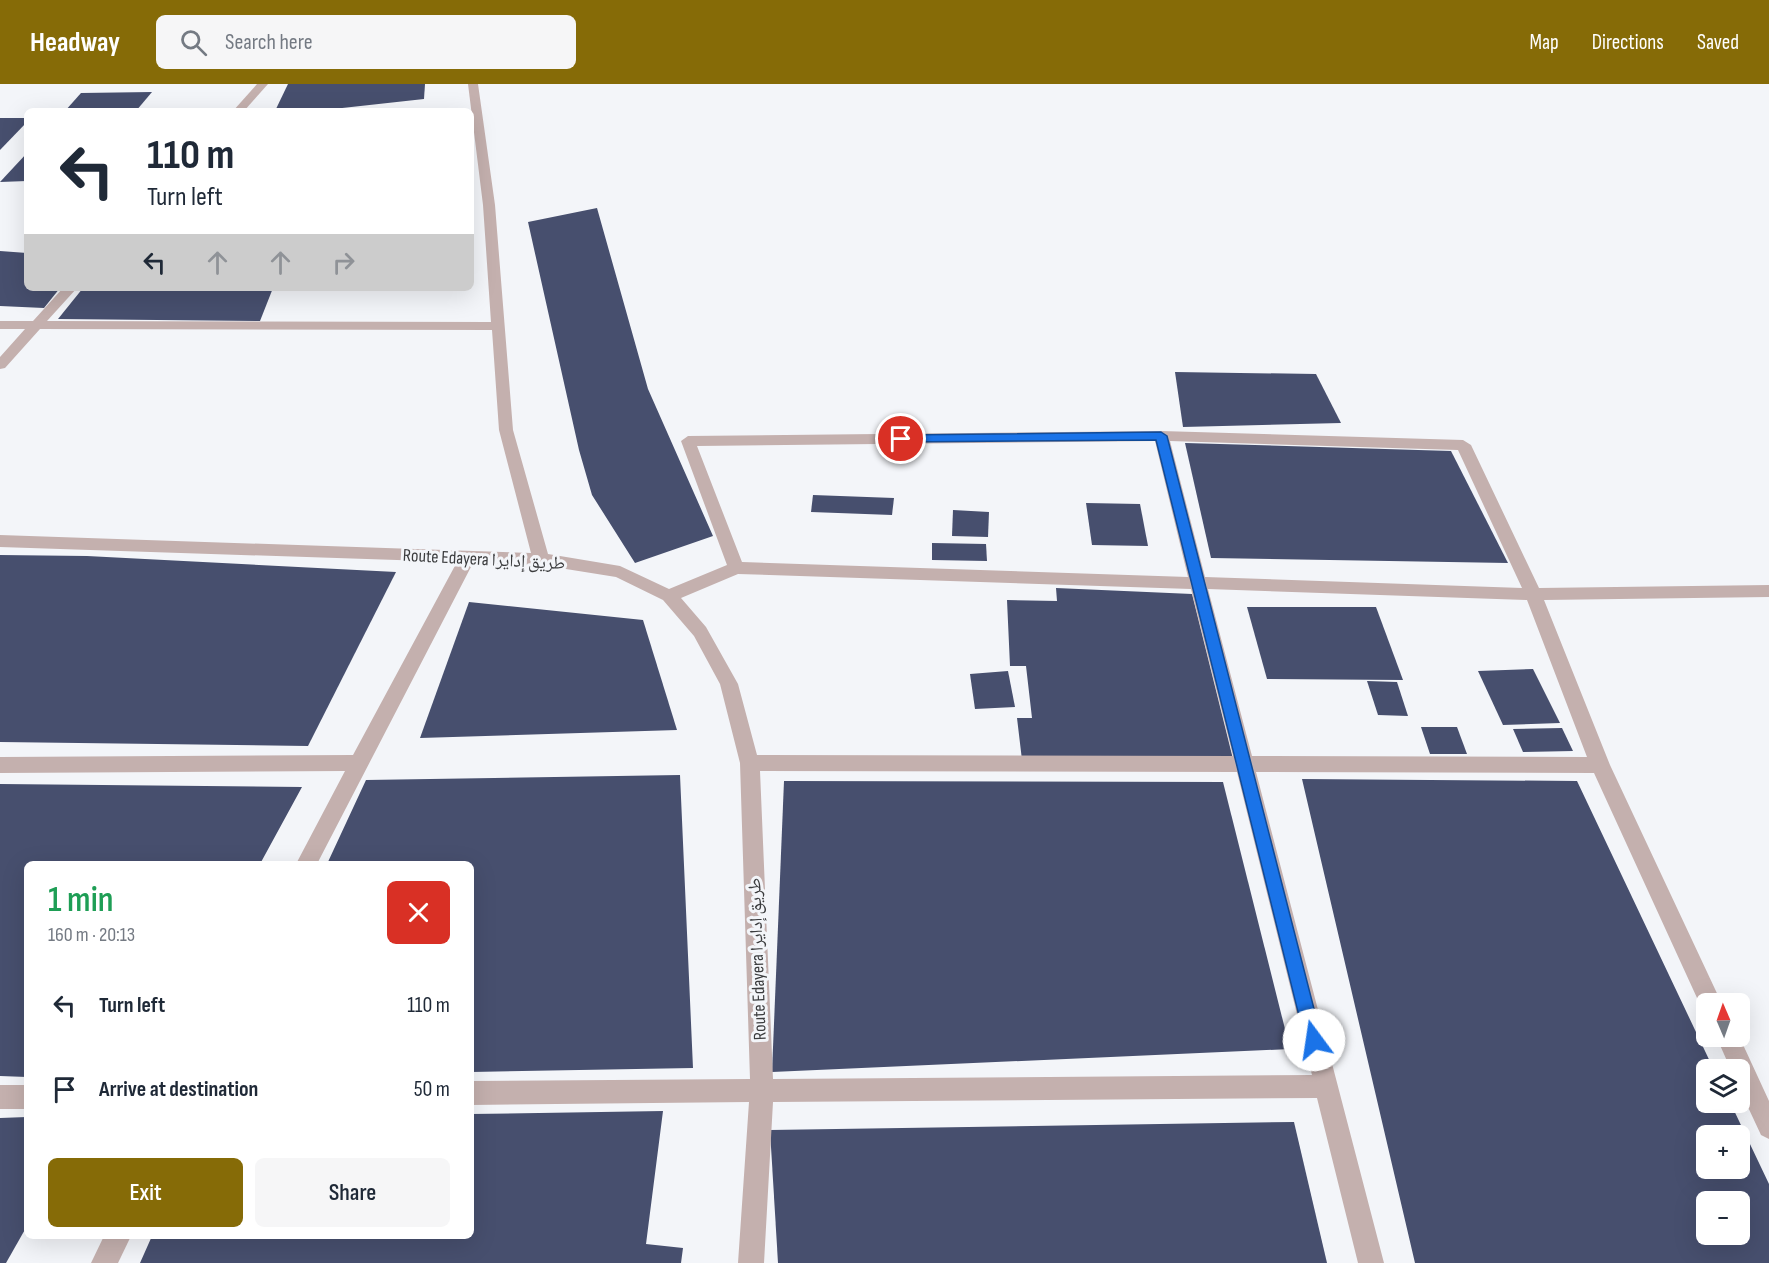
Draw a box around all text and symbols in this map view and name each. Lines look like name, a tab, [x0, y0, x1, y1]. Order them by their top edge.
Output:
search box	[156, 15, 576, 69]
text: Headway	[30, 26, 120, 59]
icon: search	[177, 26, 210, 59]
text: Search here	[225, 29, 312, 56]
text: Map	[1529, 30, 1559, 55]
text: Directions	[1592, 30, 1664, 55]
text: Saved	[1697, 30, 1739, 55]
text: 110 m	[147, 130, 234, 181]
icon: left	[48, 132, 126, 210]
text: Turn left	[147, 181, 223, 213]
icon: left	[138, 246, 171, 279]
icon: ahead	[201, 246, 234, 279]
icon: ahead	[264, 246, 297, 279]
icon: right	[327, 246, 360, 279]
pin	[875, 413, 926, 464]
icon: arrive	[884, 422, 917, 455]
street label: Route Edayera طريق إدايرا	[402, 545, 566, 575]
street label: Route Edayera طريق إدايرا	[744, 877, 772, 1040]
text: 1 min	[48, 879, 113, 922]
button: close	[387, 881, 450, 944]
text: 160 m · 20:13	[48, 923, 135, 947]
icon: left	[48, 989, 81, 1022]
text: Turn left	[99, 992, 165, 1019]
text: 110 m	[407, 992, 450, 1019]
north arrow	[1696, 993, 1750, 1047]
map controls	[1696, 993, 1750, 1245]
position arrow	[1282, 1008, 1346, 1072]
button: layers	[1696, 1059, 1750, 1113]
icon: arrive	[48, 1073, 81, 1106]
text: Arrive at destination	[99, 1076, 258, 1103]
text: 50 m	[414, 1076, 450, 1103]
button: +	[1696, 1125, 1750, 1179]
button: Exit	[48, 1158, 243, 1227]
button: Share	[255, 1158, 450, 1227]
button: −	[1696, 1191, 1750, 1245]

